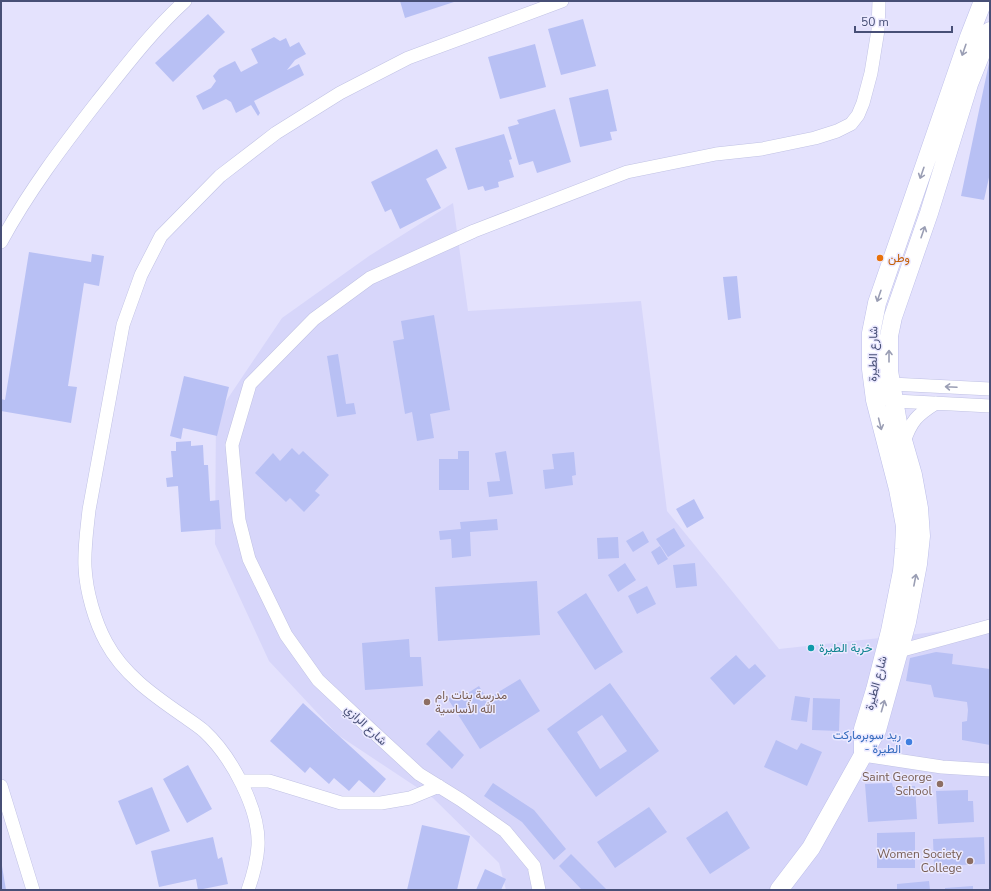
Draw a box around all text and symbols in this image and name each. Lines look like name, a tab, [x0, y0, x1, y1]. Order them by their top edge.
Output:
scale bar	[855, 8, 952, 34]
text: 50 m	[861, 14, 889, 30]
one-way arrow	[960, 44, 967, 57]
one-way arrow	[917, 167, 925, 179]
one-way arrow	[919, 226, 927, 238]
place label: وطن	[888, 250, 910, 266]
marker: وطن	[875, 253, 885, 263]
one-way arrow	[875, 290, 883, 302]
street label: شارع الطيرة	[865, 326, 882, 382]
one-way arrow	[885, 350, 893, 363]
one-way arrow	[945, 383, 958, 390]
one-way arrow	[877, 418, 885, 431]
one-way arrow	[912, 574, 920, 587]
place label: خربة الطيرة	[819, 640, 873, 656]
marker: خربة الطيرة	[806, 643, 816, 653]
street label: شارع الطيرة	[861, 654, 892, 712]
place label: مدرسة بنات رام الله الأساسية	[435, 687, 507, 717]
marker: مدرسة بنات رام الله الأساسية	[422, 697, 432, 707]
one-way arrow	[880, 700, 887, 713]
street label: شارع الرازي	[340, 701, 391, 750]
place label: ريد سوبرماركت - الطيرة	[833, 727, 901, 757]
marker: ريد سوبرماركت - الطيرة	[904, 737, 914, 747]
place label: Saint George School	[862, 769, 932, 799]
marker: Saint George School	[935, 779, 945, 789]
place label: Women Society College	[877, 846, 963, 876]
marker: Women Society College	[965, 856, 975, 866]

